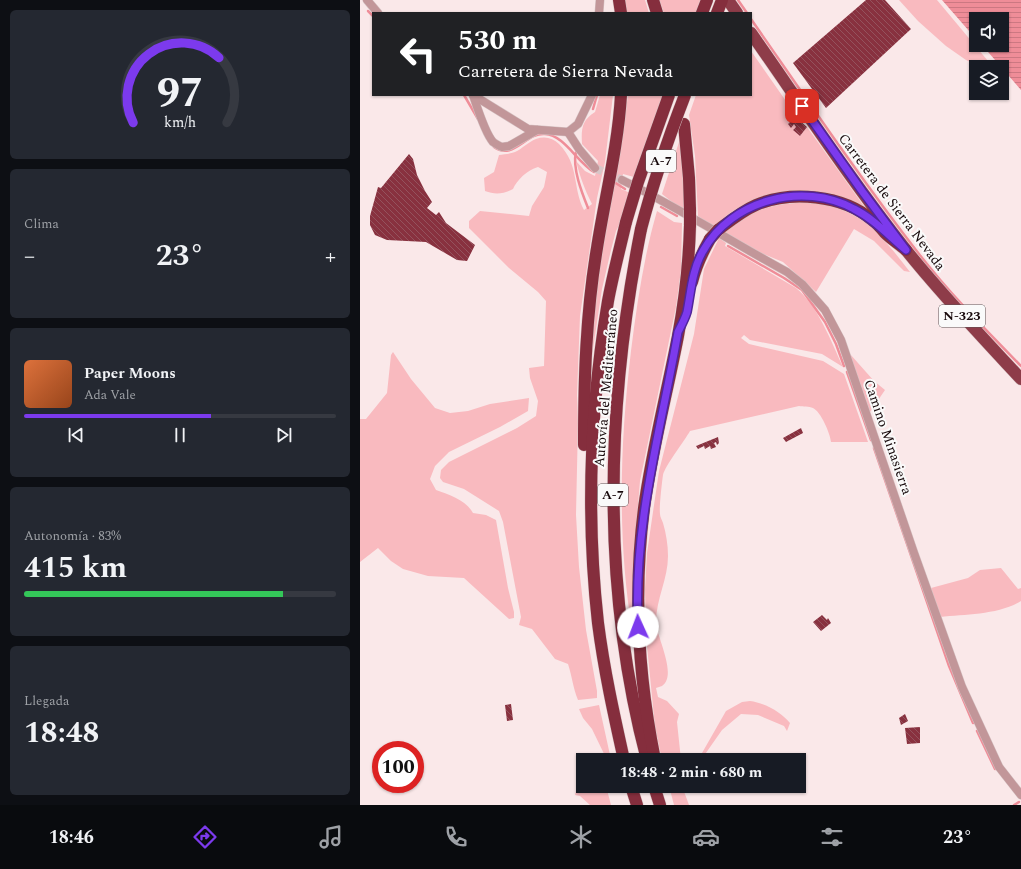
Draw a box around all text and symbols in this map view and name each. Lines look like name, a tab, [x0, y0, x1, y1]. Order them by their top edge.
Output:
map controls	[969, 12, 1009, 100]
button: sound	[969, 12, 1009, 52]
text: 530 m	[458, 19, 537, 62]
icon: left	[392, 28, 444, 80]
text: Carretera de Sierra Nevada	[458, 58, 673, 85]
button: layers	[969, 60, 1009, 100]
text: 97	[157, 61, 203, 124]
pin	[785, 89, 819, 123]
icon: arrive	[791, 95, 813, 117]
text: km/h	[164, 111, 196, 133]
street label: Carretera de Sierra Nevada	[833, 129, 951, 275]
road number: A-7	[646, 150, 676, 172]
text: Clima	[24, 214, 59, 234]
text: 23°	[156, 233, 204, 279]
text: −	[24, 240, 35, 273]
text: +	[325, 240, 336, 273]
road number: N-323	[939, 305, 985, 327]
street label: Autovía del Mediterráneo	[589, 308, 623, 468]
text: Paper Moons	[84, 362, 176, 385]
street label: Camino Minasierra	[858, 377, 918, 498]
text: Ada Vale	[84, 385, 136, 405]
icon: previous	[65, 424, 87, 446]
icon: pause	[169, 424, 191, 446]
icon: next	[273, 424, 295, 446]
road number: A-7	[598, 484, 628, 506]
text: Autonomía · 83%	[24, 526, 121, 546]
text: 415 km	[24, 545, 127, 591]
position arrow	[617, 606, 659, 648]
text: Llegada	[24, 691, 69, 711]
text: 18:48	[24, 710, 99, 756]
speed limit sign: 100	[372, 741, 424, 793]
text: 18:48 · 2 min · 680 m	[620, 761, 762, 784]
icon: directions	[191, 823, 219, 851]
icon: music	[317, 823, 345, 851]
icon: phone	[442, 823, 470, 851]
icon: climate	[567, 823, 595, 851]
icon: car	[692, 823, 720, 851]
icon: filters	[818, 823, 846, 851]
text: 18:46	[49, 824, 94, 851]
text: 23°	[943, 824, 972, 851]

